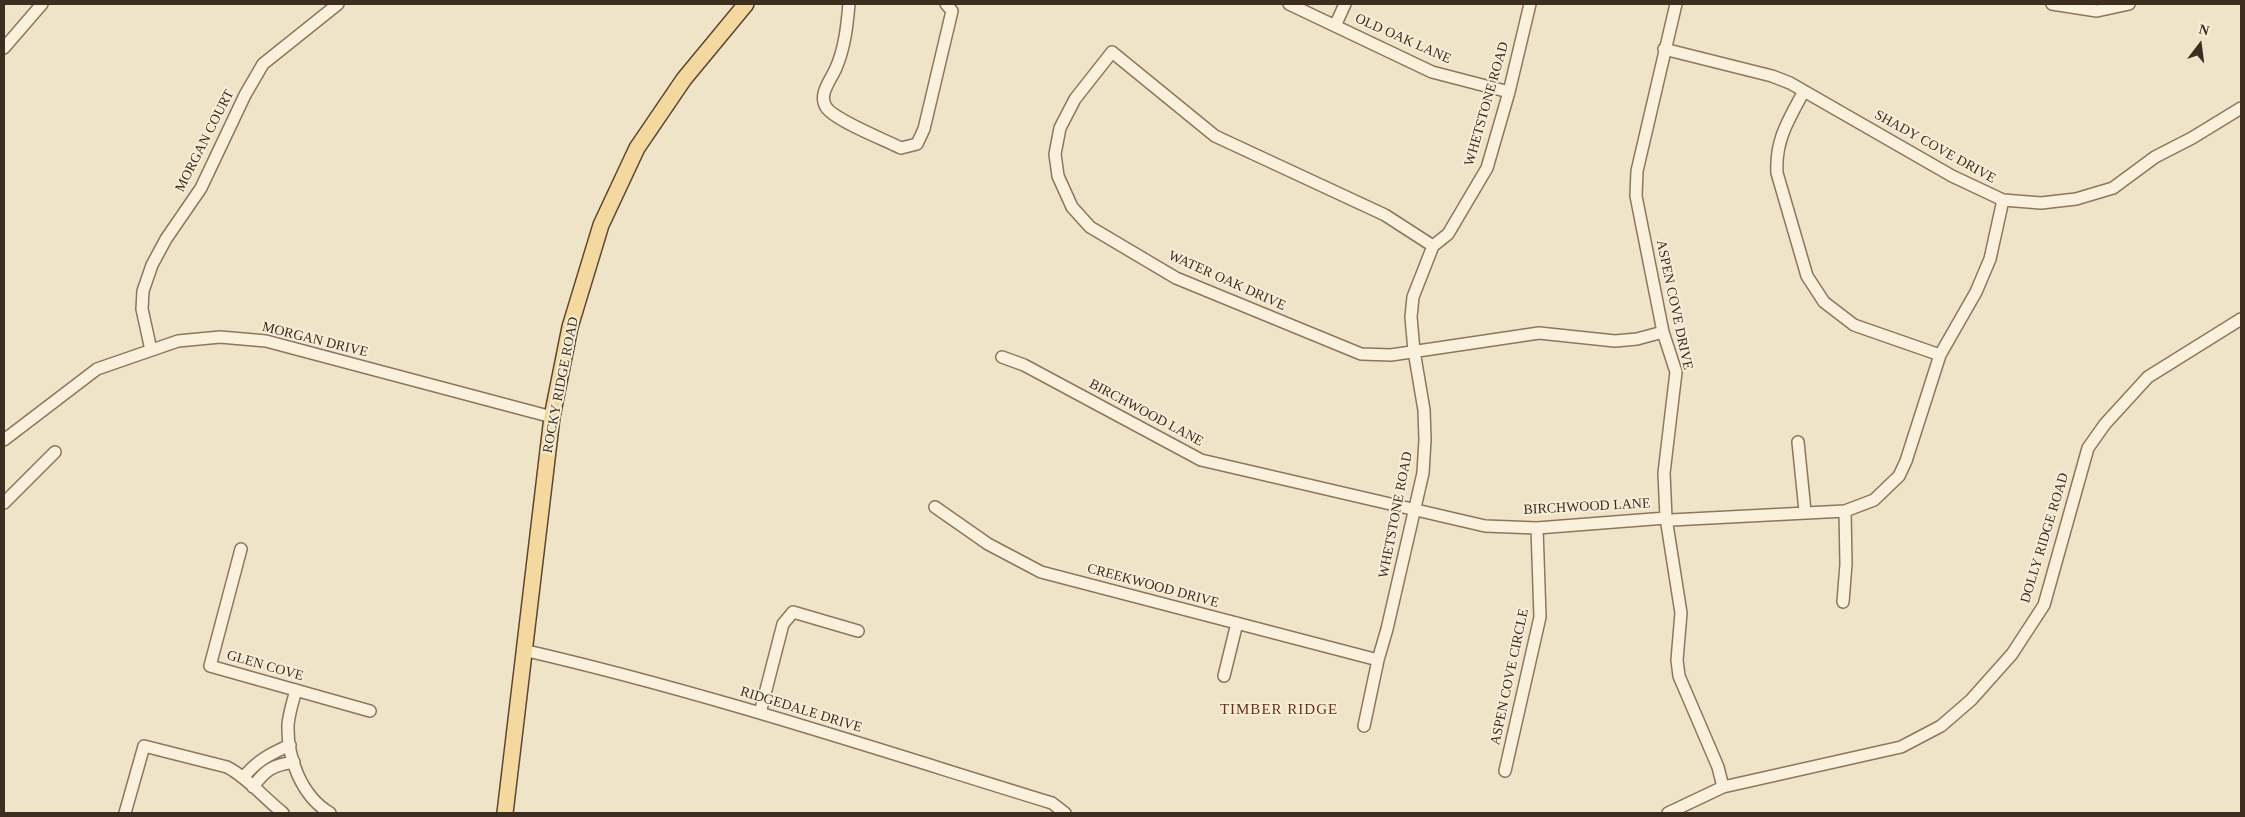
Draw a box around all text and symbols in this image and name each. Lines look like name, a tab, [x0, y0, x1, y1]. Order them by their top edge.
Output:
street label: OLD OAK LANE	[1352, 10, 1454, 68]
north arrow	[2175, 20, 2225, 70]
text: N	[2197, 21, 2211, 39]
street label: WHETSTONE ROAD	[1461, 40, 1513, 168]
street label: MORGAN COURT	[172, 87, 238, 195]
street label: SHADY COVE DRIVE	[1871, 107, 1999, 187]
street label: ASPEN COVE DRIVE	[1652, 239, 1696, 371]
street label: WATER OAK DRIVE	[1166, 248, 1288, 314]
street label: ROCKY RIDGE ROAD	[540, 315, 582, 455]
street label: MORGAN DRIVE	[260, 319, 370, 361]
street label: BIRCHWOOD LANE	[1086, 376, 1206, 450]
street label: WHETSTONE ROAD	[1375, 450, 1417, 580]
street label: DOLLY RIDGE ROAD	[2017, 471, 2073, 605]
street label: BIRCHWOOD LANE	[1523, 495, 1651, 519]
street label: CREEKWOOD DRIVE	[1085, 560, 1221, 612]
street label: ASPEN COVE CIRCLE	[1487, 607, 1533, 747]
street label: GLEN COVE	[225, 647, 305, 685]
street label: RIDGEDALE DRIVE	[738, 683, 864, 737]
district label: TIMBER RIDGE	[1218, 701, 1340, 719]

